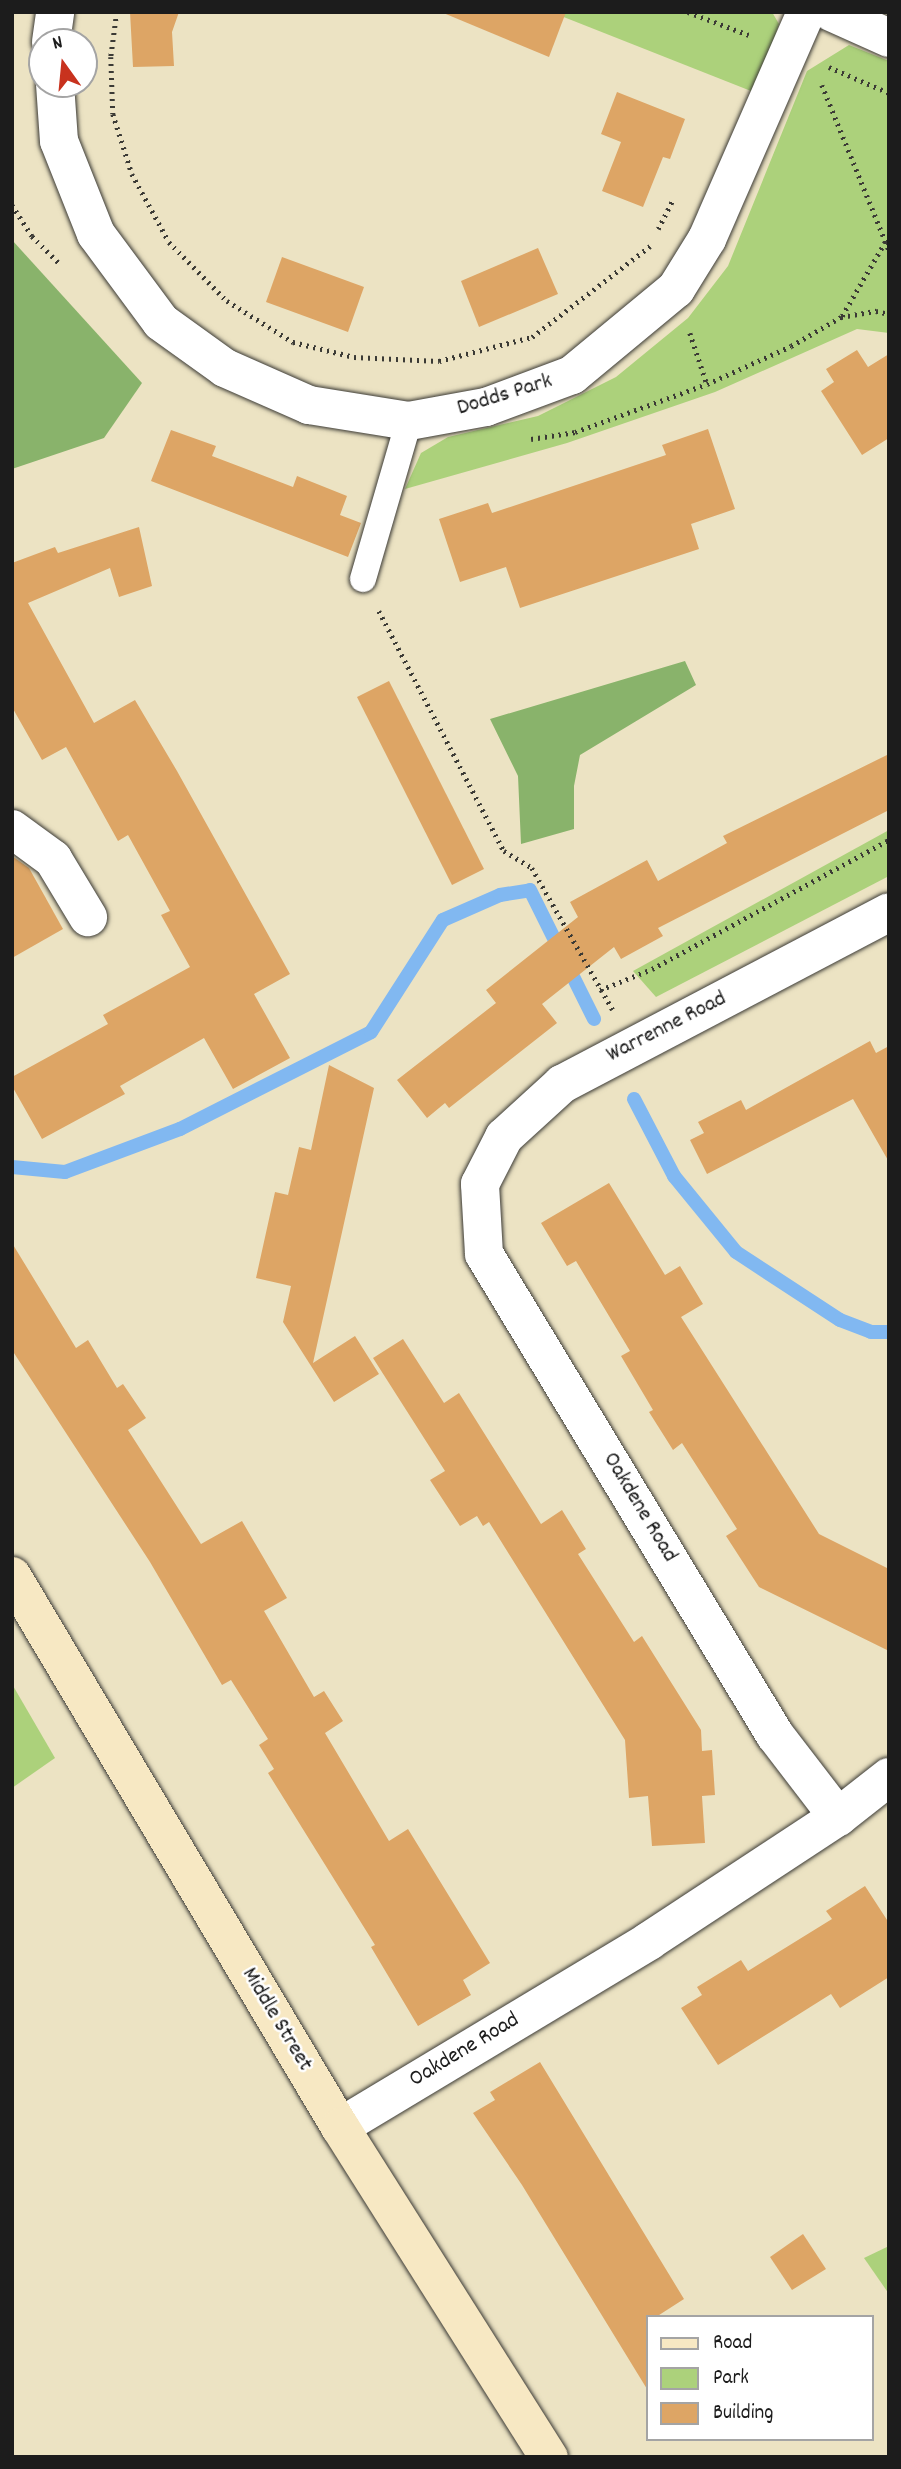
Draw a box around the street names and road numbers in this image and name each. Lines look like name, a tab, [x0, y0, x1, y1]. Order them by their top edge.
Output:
street label: Dodds Park	[454, 369, 556, 423]
street label: Warrenne Road	[602, 986, 732, 1070]
street label: Oakdene Road	[595, 1448, 683, 1568]
street label: Middle Street	[234, 1963, 318, 2077]
street label: Oakdene Road	[405, 2007, 525, 2095]

